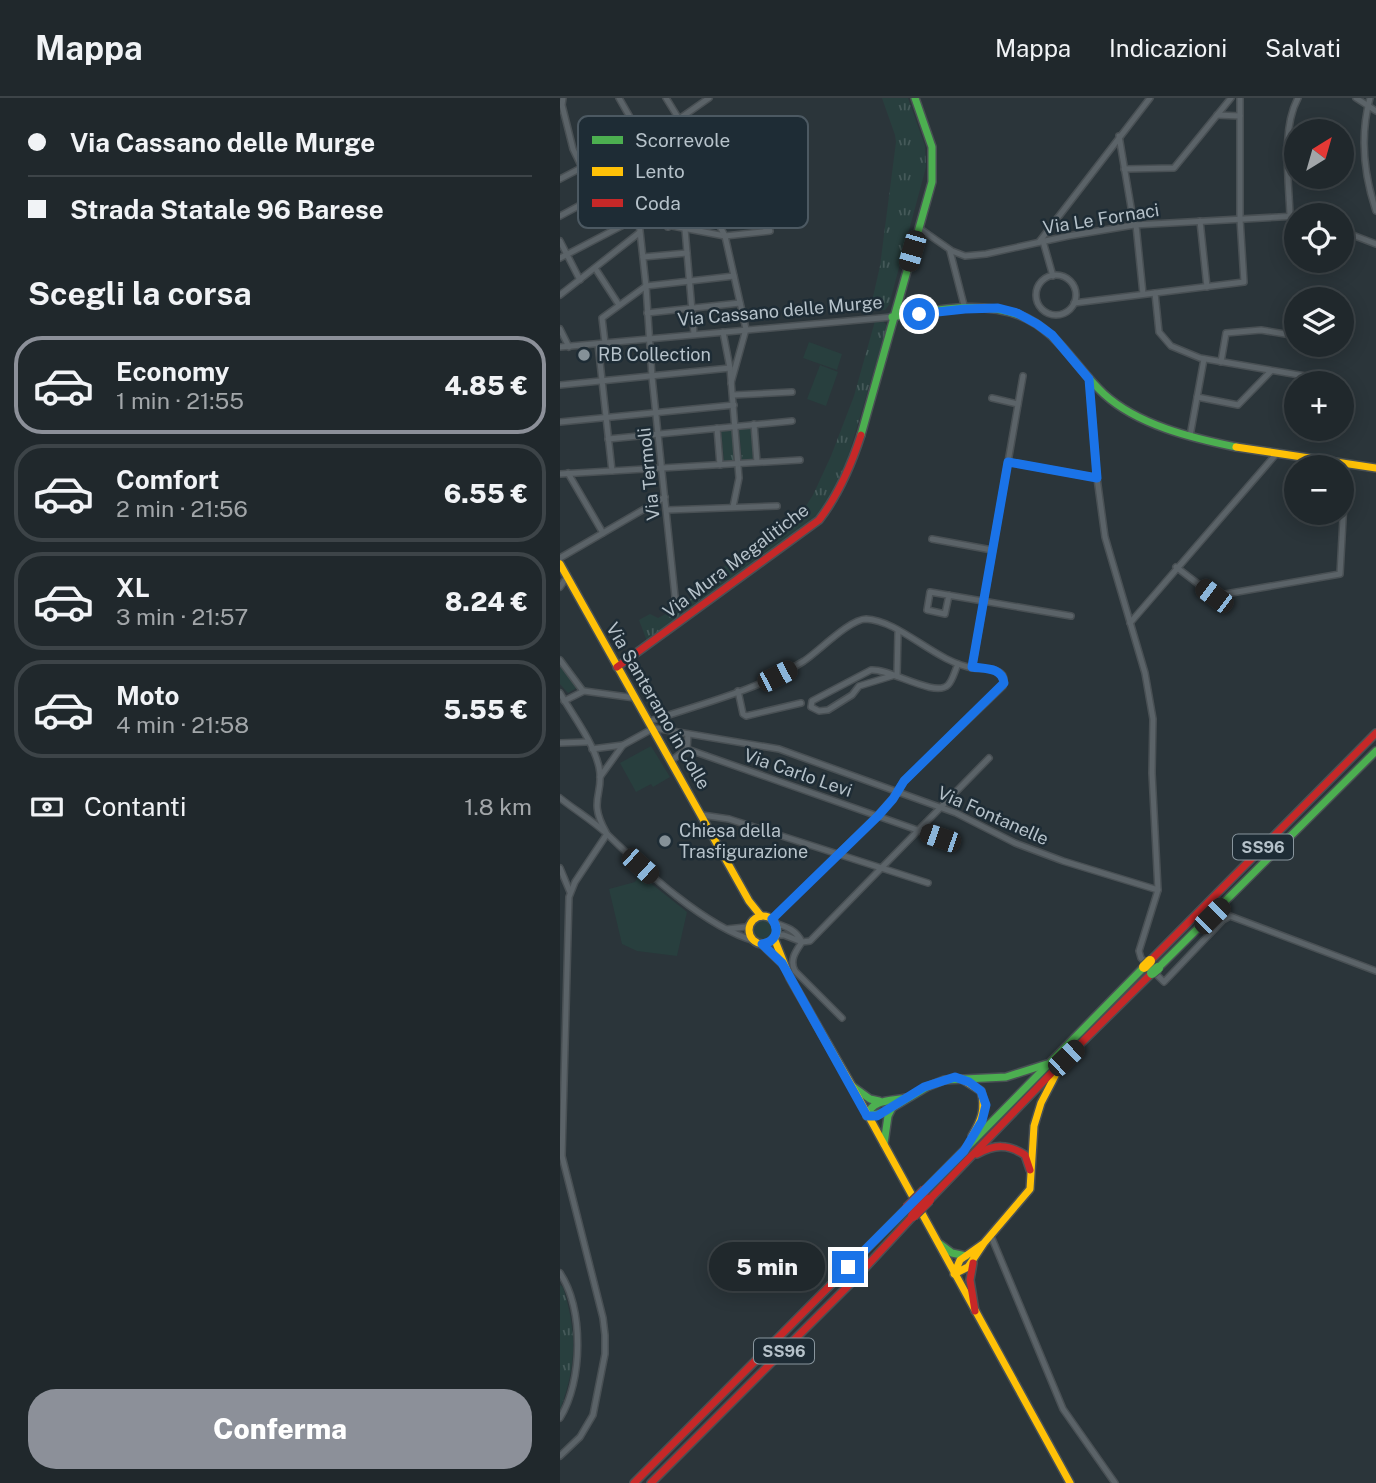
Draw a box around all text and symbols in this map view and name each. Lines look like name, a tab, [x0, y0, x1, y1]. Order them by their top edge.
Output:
text: Mappa	[35, 29, 143, 67]
text: Mappa	[995, 34, 1071, 62]
text: Indicazioni	[1109, 34, 1227, 62]
text: Salvati	[1265, 34, 1341, 62]
legend	[578, 116, 808, 228]
north arrow	[1284, 119, 1354, 189]
map controls	[1284, 119, 1354, 525]
text: Via Cassano delle Murge	[70, 127, 375, 158]
text: Scorrevole	[635, 129, 730, 151]
text: Lento	[635, 160, 685, 182]
text: Coda	[635, 192, 681, 214]
text: Strada Statale 96 Barese	[70, 194, 384, 225]
street label: Via Le Fornaci	[1041, 199, 1161, 238]
button: locate	[1284, 203, 1354, 273]
car	[897, 228, 928, 274]
text: Scegli la corsa	[28, 275, 252, 312]
button: layers	[1284, 287, 1354, 357]
street label: Via Cassano delle Murge	[677, 291, 883, 330]
route start	[903, 298, 935, 330]
place label: RB Collection	[598, 344, 711, 365]
marker: RB Collection	[576, 347, 592, 363]
icon: car	[32, 354, 95, 417]
text: Economy	[116, 356, 229, 387]
text: 4.85 €	[444, 370, 528, 401]
button: +	[1284, 371, 1354, 441]
text: 1 min · 21:55	[116, 387, 244, 414]
street label: Via Termoli	[633, 427, 664, 521]
button: −	[1284, 455, 1354, 525]
icon: car	[32, 462, 95, 525]
text: Comfort	[116, 464, 219, 495]
text: 6.55 €	[444, 478, 528, 509]
text: 2 min · 21:56	[116, 495, 248, 522]
street label: Via Mura Megalitiche	[659, 499, 813, 622]
icon: car	[32, 570, 95, 633]
text: XL	[116, 572, 150, 603]
car	[1191, 575, 1238, 617]
text: 8.24 €	[445, 586, 528, 617]
text: 3 min · 21:57	[116, 603, 248, 630]
street label: Via Santeramo in Colle	[602, 619, 715, 793]
car	[754, 657, 801, 695]
icon: car	[32, 678, 95, 741]
text: Moto	[116, 680, 179, 711]
text: 5.55 €	[443, 694, 528, 725]
text: 4 min · 21:58	[116, 711, 249, 738]
street label: Via Carlo Levi	[741, 744, 855, 801]
street label: Via Fontanelle	[934, 782, 1052, 849]
icon: cash	[28, 788, 66, 826]
text: Contanti	[84, 791, 186, 822]
text: 1.8 km	[464, 793, 532, 820]
place label: Chiesa della Trasfigurazione	[679, 820, 808, 862]
car	[917, 821, 964, 855]
marker: Chiesa della Trasfigurazione	[657, 833, 673, 849]
road number: SS96	[1233, 834, 1293, 860]
car	[618, 844, 663, 888]
car	[1190, 894, 1235, 938]
car	[1044, 1036, 1089, 1080]
callout: 5 min	[708, 1242, 824, 1292]
route end	[832, 1251, 864, 1283]
text: 5 min	[736, 1253, 798, 1280]
road number: SS96	[754, 1338, 814, 1364]
button: Conferma	[28, 1389, 532, 1469]

